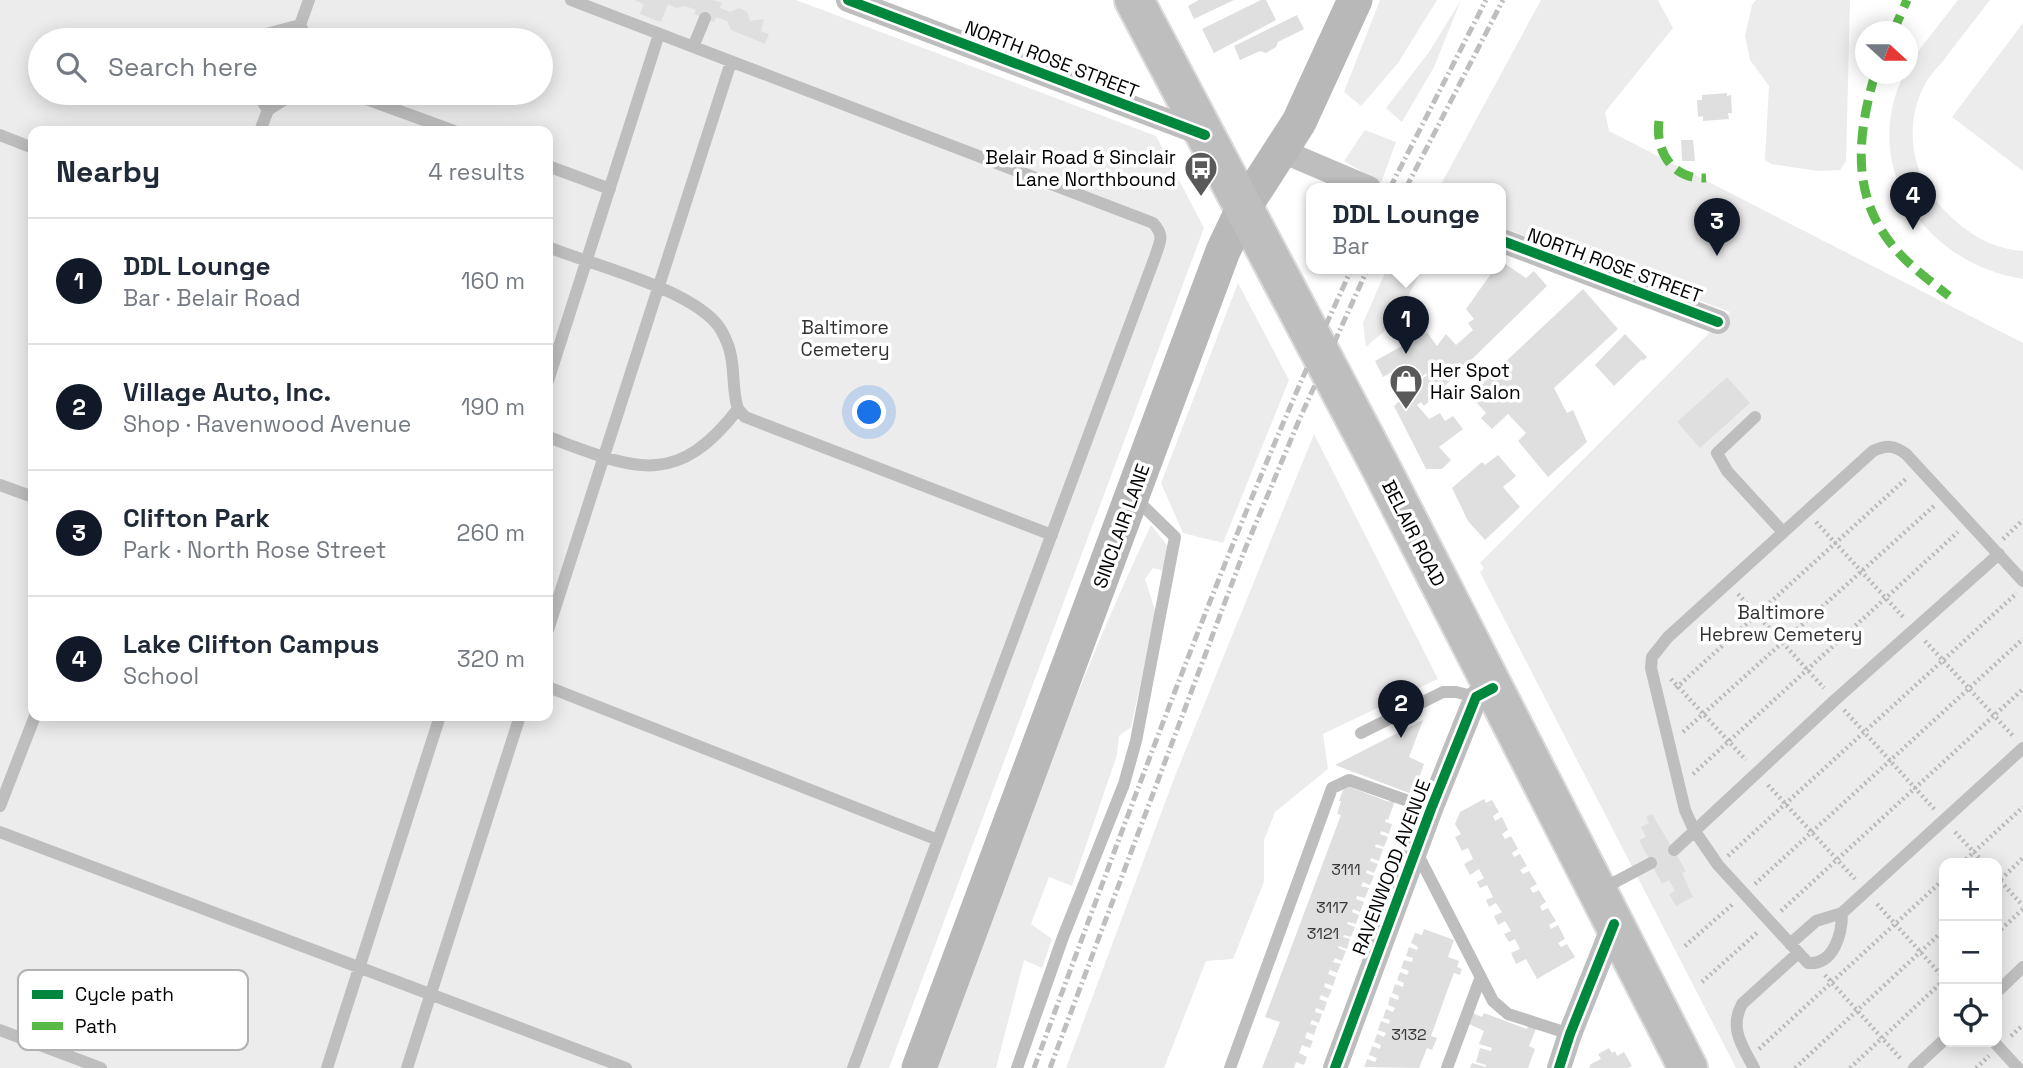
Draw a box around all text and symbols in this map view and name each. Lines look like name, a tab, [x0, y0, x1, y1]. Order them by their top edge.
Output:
street label: NORTH ROSE STREET	[961, 15, 1142, 104]
north arrow	[1855, 21, 1918, 84]
search box	[28, 28, 553, 105]
icon: search	[52, 48, 90, 86]
text: Search here	[108, 50, 258, 84]
place label: Belair Road & Sinclair Lane Northbound	[985, 145, 1176, 192]
bus stop icon: Belair Road & Sinclair Lane Northbound	[1182, 149, 1220, 198]
text: Nearby	[56, 152, 160, 191]
text: 4 results	[428, 157, 525, 187]
pin: 4	[1890, 172, 1936, 230]
popup	[1306, 183, 1506, 274]
text: DDL Lounge	[1332, 197, 1480, 231]
pin: 3	[1694, 198, 1740, 256]
street label: NORTH ROSE STREET	[1524, 222, 1706, 309]
text: Bar	[1332, 231, 1369, 261]
text: DDL Lounge	[123, 249, 271, 283]
text: 1	[74, 266, 84, 296]
text: 160 m	[461, 266, 525, 296]
text: Bar · Belair Road	[123, 283, 301, 313]
pin: 1	[1383, 296, 1429, 354]
park label: Baltimore Cemetery	[800, 315, 890, 362]
place label: Her Spot Hair Salon	[1430, 358, 1521, 405]
shop icon: Her Spot Hair Salon	[1387, 362, 1425, 411]
text: Village Auto, Inc.	[123, 375, 331, 409]
text: 2	[72, 392, 86, 422]
text: 190 m	[461, 392, 525, 422]
your location	[852, 395, 886, 429]
text: Shop · Ravenwood Avenue	[123, 409, 411, 439]
street label: SINCLAIR LANE	[1087, 461, 1156, 592]
street label: BELAIR ROAD	[1376, 476, 1451, 591]
text: Clifton Park	[123, 501, 270, 535]
text: 3	[72, 518, 86, 548]
text: 260 m	[457, 518, 525, 548]
text: Park · North Rose Street	[123, 535, 386, 565]
park label: Baltimore Hebrew Cemetery	[1699, 600, 1863, 647]
text: Lake Clifton Campus	[123, 627, 379, 661]
text: 4	[72, 644, 86, 674]
text: 320 m	[457, 644, 525, 674]
text: School	[123, 661, 199, 691]
pin: 2	[1378, 680, 1424, 738]
street label: RAVENWOOD AVENUE	[1346, 776, 1436, 959]
map controls	[1939, 858, 2002, 1047]
button: +	[1939, 858, 2002, 921]
house number: 3111	[1331, 859, 1361, 880]
house number: 3117	[1316, 897, 1348, 918]
button: −	[1939, 921, 2002, 984]
house number: 3121	[1307, 923, 1339, 944]
legend	[18, 970, 248, 1050]
text: Cycle path	[75, 982, 174, 1007]
button: locate	[1939, 984, 2002, 1047]
text: Path	[75, 1014, 117, 1039]
house number: 3132	[1391, 1024, 1427, 1045]

